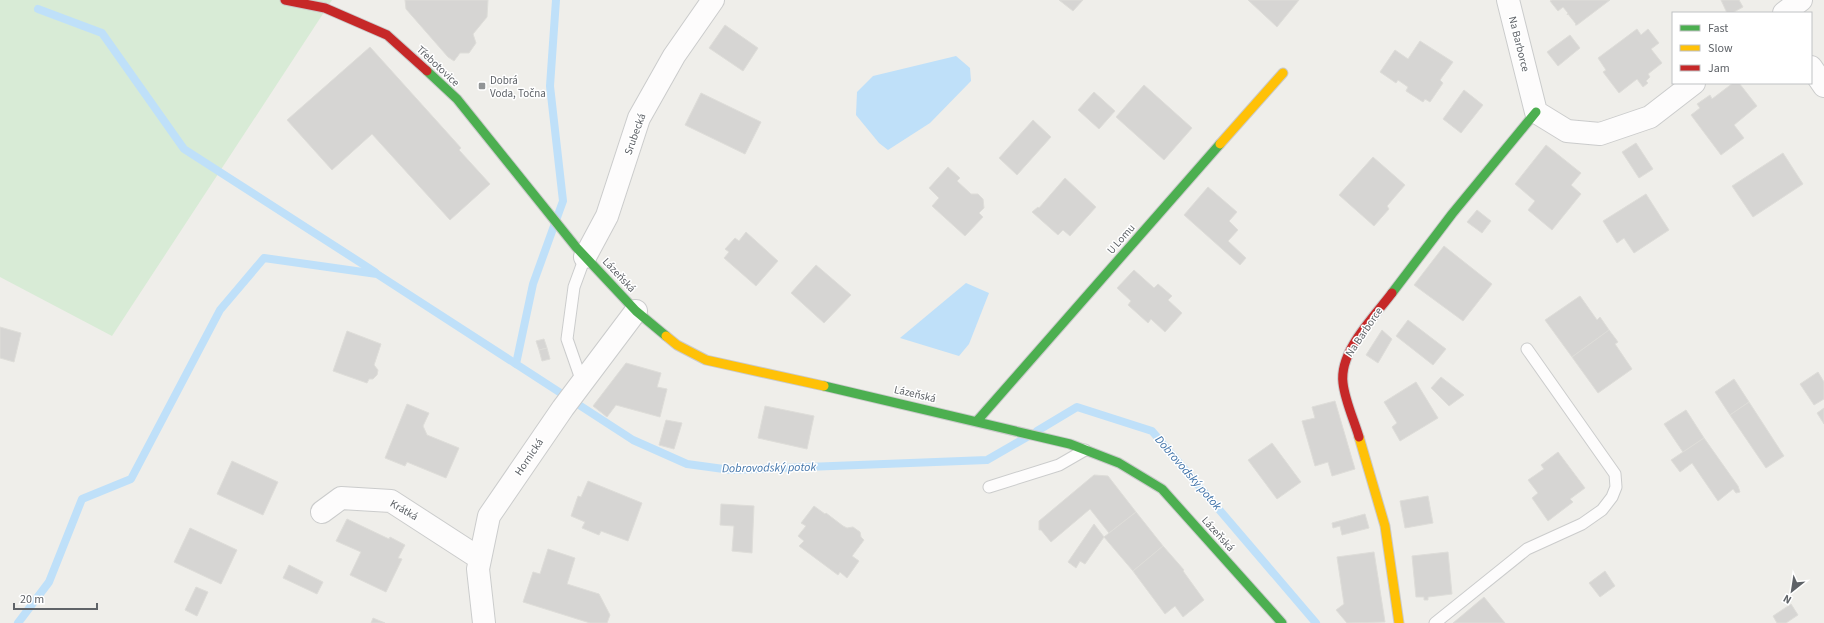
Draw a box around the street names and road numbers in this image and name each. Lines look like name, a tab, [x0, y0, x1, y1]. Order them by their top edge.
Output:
street label: Na Barborce	[1505, 15, 1533, 74]
street label: Třebotovice	[413, 42, 463, 90]
street label: Srubecká	[621, 111, 649, 157]
street label: U Lomu	[1104, 221, 1138, 257]
street label: Lázeňská	[599, 254, 639, 296]
street label: Na Barborce	[1342, 304, 1386, 360]
street label: Lázeňská	[893, 382, 937, 406]
street label: Hornická	[511, 436, 547, 478]
street label: Krátká	[387, 496, 421, 524]
street label: Lázeňská	[1198, 513, 1238, 555]

